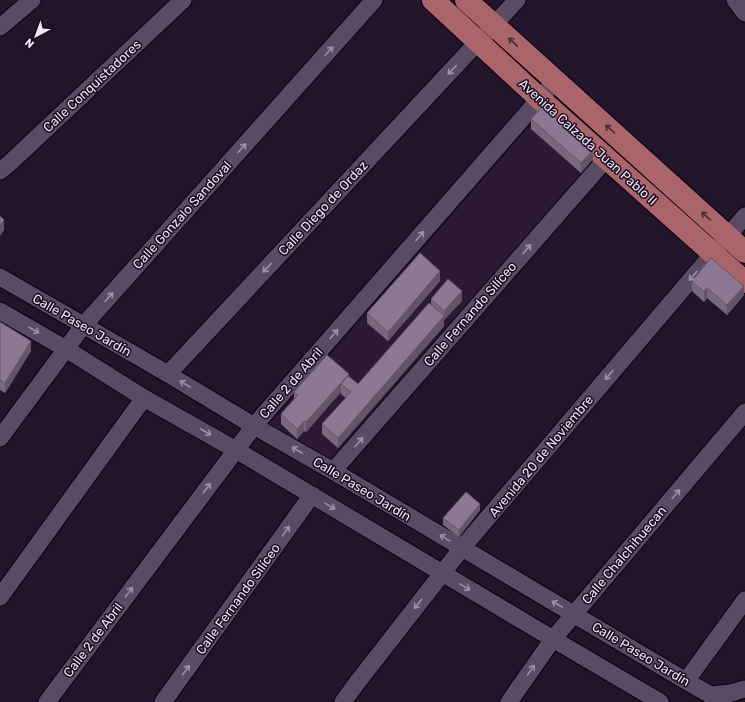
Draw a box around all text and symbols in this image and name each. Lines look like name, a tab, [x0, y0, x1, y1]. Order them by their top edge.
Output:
north arrow	[16, 16, 56, 56]
text: N	[22, 36, 37, 51]
street label: Calle Conquistadores	[40, 37, 144, 135]
one-way arrow	[508, 37, 518, 47]
one-way arrow	[324, 46, 333, 56]
one-way arrow	[447, 65, 456, 75]
street label: Avenida Calzada Juan Pablo II	[516, 76, 660, 208]
one-way arrow	[604, 124, 615, 133]
one-way arrow	[237, 143, 246, 153]
street label: Calle Diego de Ordaz	[275, 157, 372, 259]
street label: Calle Gonzalo Sandoval	[130, 158, 234, 272]
one-way arrow	[701, 211, 711, 221]
one-way arrow	[415, 231, 424, 241]
one-way arrow	[523, 243, 532, 254]
street label: Calle Fernando Silíceo	[421, 259, 519, 369]
one-way arrow	[263, 262, 272, 273]
one-way arrow	[689, 271, 698, 282]
street label: Calle Paseo Jardín	[30, 291, 134, 359]
one-way arrow	[104, 291, 113, 302]
one-way arrow	[28, 327, 40, 335]
one-way arrow	[330, 329, 339, 339]
street label: Calle 2 de Abril	[256, 345, 326, 421]
one-way arrow	[605, 370, 614, 381]
one-way arrow	[180, 380, 191, 388]
street label: Avenida 20 de Noviembre	[486, 392, 596, 520]
one-way arrow	[200, 429, 212, 437]
one-way arrow	[354, 437, 363, 447]
one-way arrow	[291, 446, 303, 454]
street label: Calle Paseo Jardín	[310, 454, 414, 524]
one-way arrow	[203, 483, 211, 494]
one-way arrow	[671, 489, 680, 499]
one-way arrow	[324, 502, 336, 510]
street label: Calle Chalchihuecan	[579, 503, 669, 607]
one-way arrow	[282, 525, 290, 536]
one-way arrow	[439, 533, 451, 541]
street label: Calle Fernando Silíceo	[193, 541, 283, 657]
one-way arrow	[459, 583, 471, 591]
one-way arrow	[125, 587, 133, 598]
one-way arrow	[414, 599, 423, 610]
one-way arrow	[551, 599, 563, 607]
street label: Calle 2 de Abril	[60, 600, 126, 680]
street label: Calle Paseo Jardín	[589, 619, 693, 689]
one-way arrow	[182, 665, 190, 676]
one-way arrow	[527, 665, 535, 676]

